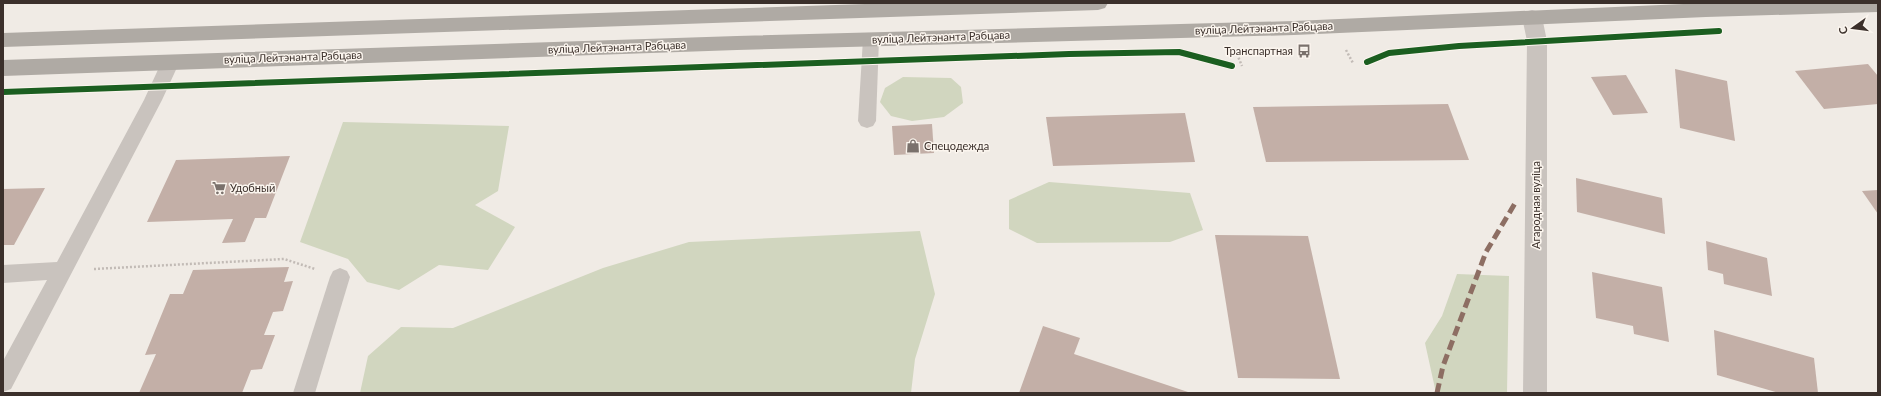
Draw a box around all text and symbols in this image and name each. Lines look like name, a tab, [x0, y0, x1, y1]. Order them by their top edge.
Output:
north arrow	[1833, 8, 1873, 48]
street label: вуліца Лейтэнанта Рабцава	[1195, 19, 1333, 36]
text: С	[1835, 25, 1850, 36]
street label: вуліца Лейтэнанта Рабцава	[872, 28, 1010, 45]
street label: вуліца Лейтэнанта Рабцава	[548, 38, 686, 55]
bus stop icon: Транспартная	[1296, 43, 1312, 59]
place label: Транспартная	[1224, 44, 1293, 57]
street label: вуліца Лейтэнанта Рабцава	[224, 48, 362, 65]
shop icon: Спецодежда	[905, 138, 921, 154]
place label: Спецодежда	[924, 139, 989, 152]
street label: Агародная вуліца	[1529, 161, 1542, 249]
supermarket icon: Удобный	[211, 180, 227, 196]
place label: Удобный	[230, 181, 275, 194]

